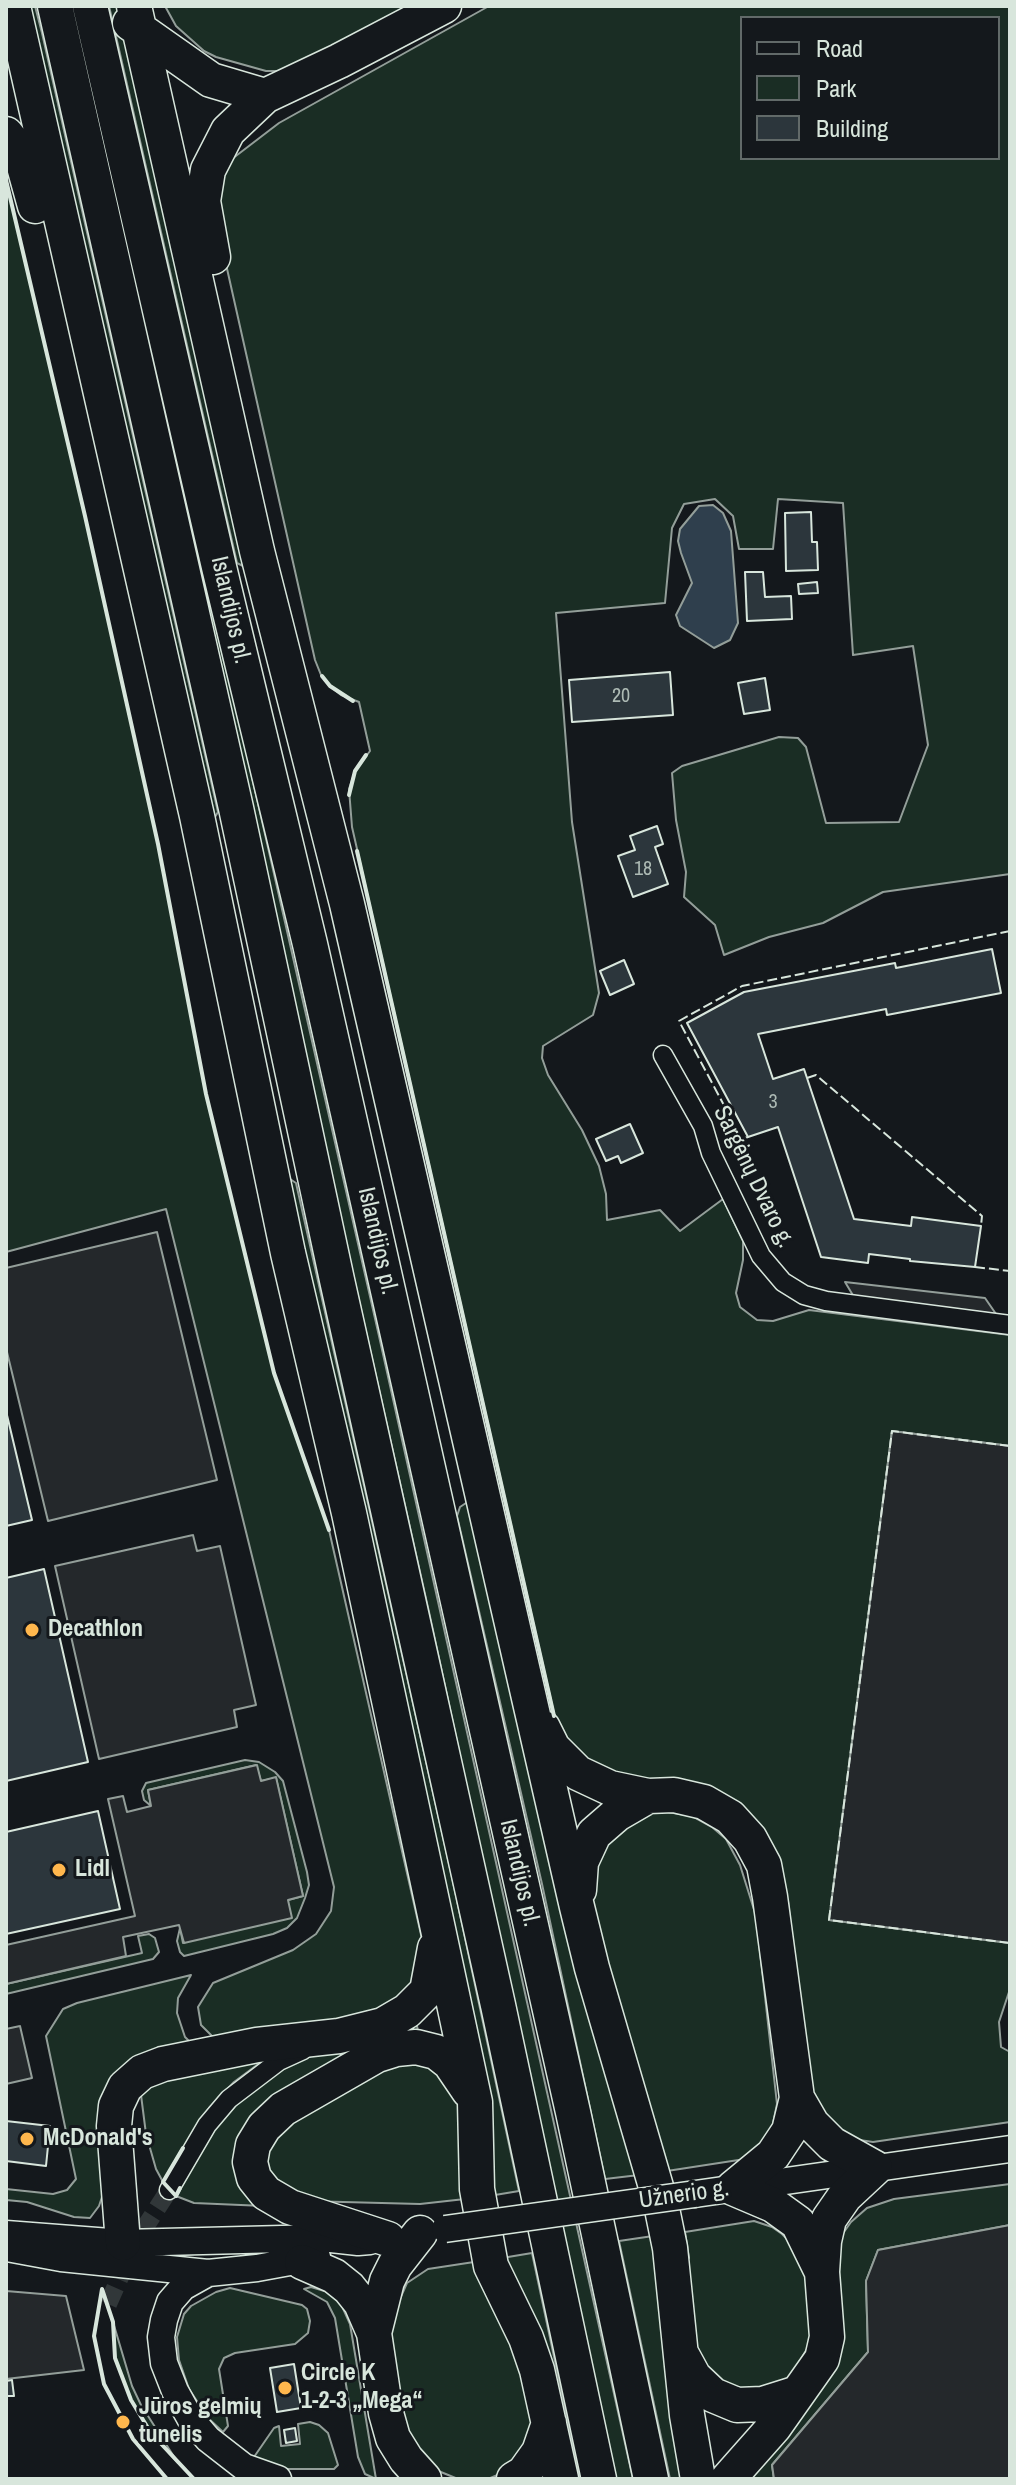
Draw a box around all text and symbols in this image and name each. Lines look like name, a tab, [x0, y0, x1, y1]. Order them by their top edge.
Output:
legend	[740, 16, 1000, 160]
text: Road	[816, 32, 863, 64]
text: Park	[816, 72, 856, 104]
text: Building	[816, 112, 888, 144]
street label: Islandijos pl.	[204, 553, 256, 667]
house number: 20	[612, 685, 630, 709]
house number: 18	[634, 858, 652, 882]
house number: 3	[768, 1091, 778, 1115]
street label: Sargėnų Dvaro g.	[706, 1101, 800, 1253]
street label: Islandijos pl.	[351, 1184, 403, 1298]
place label: Decathlon	[48, 1616, 143, 1644]
marker: Decathlon	[23, 1621, 41, 1639]
street label: Islandijos pl.	[493, 1816, 545, 1930]
place label: Lidl	[75, 1856, 110, 1884]
marker: Lidl	[50, 1861, 68, 1879]
place label: McDonald's	[43, 2125, 153, 2153]
marker: McDonald's	[18, 2130, 36, 2148]
street label: Užnerio g.	[637, 2174, 731, 2216]
place label: Circle K 1-2-3 „Mega“	[301, 2360, 422, 2416]
marker: Circle K 1-2-3 „Mega“	[276, 2379, 294, 2397]
place label: Jūros gelmių tunelis	[139, 2394, 261, 2450]
marker: Jūros gelmių tunelis	[114, 2413, 132, 2431]

